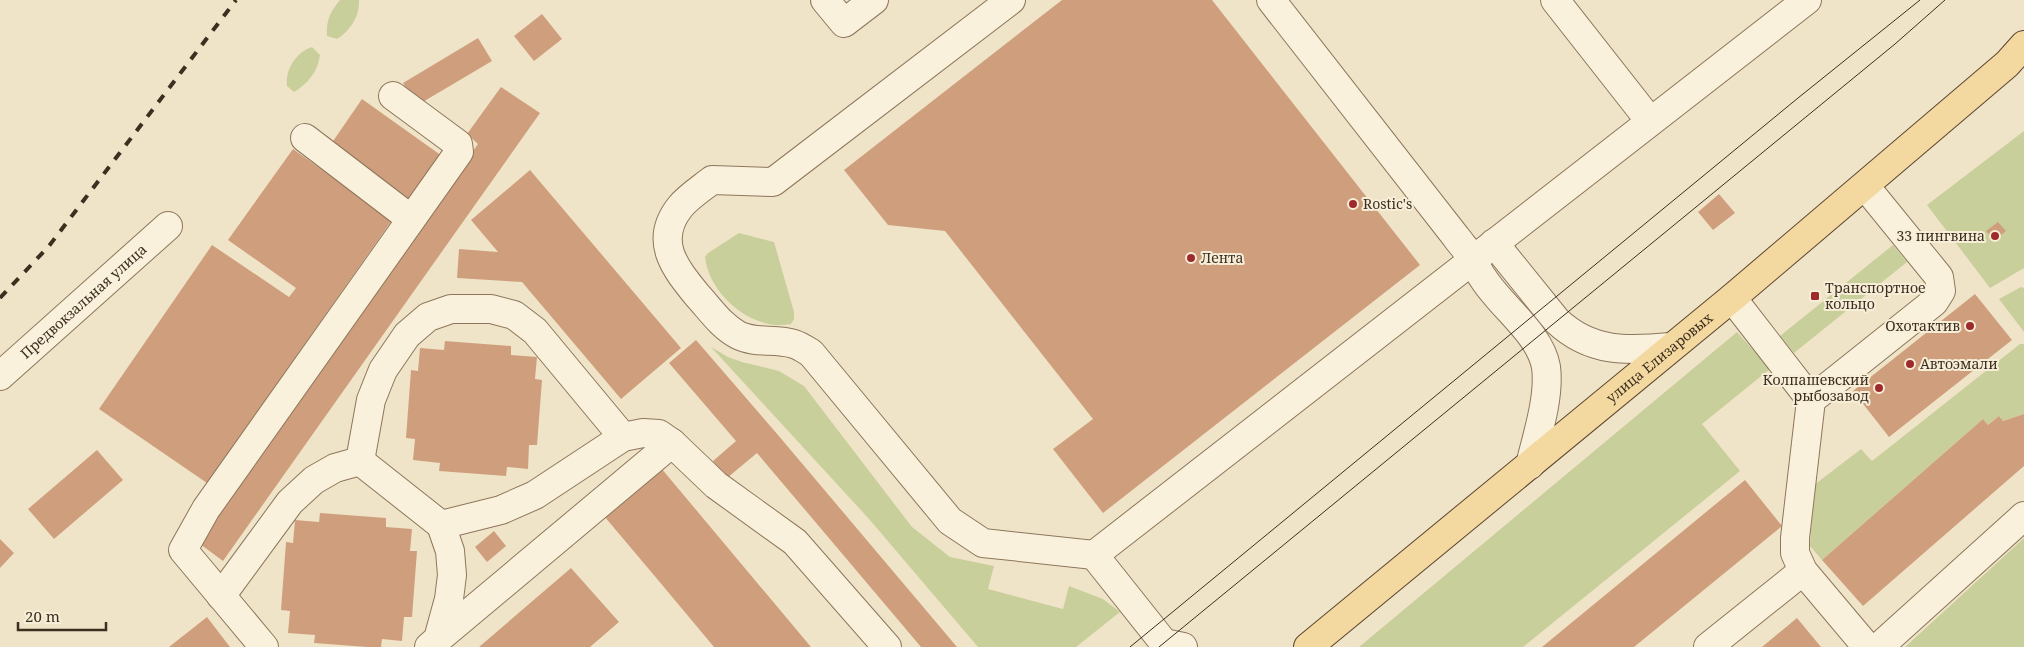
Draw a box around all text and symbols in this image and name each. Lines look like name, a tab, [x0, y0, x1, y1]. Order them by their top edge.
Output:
place label: Rostic's	[1363, 194, 1412, 213]
marker: Rostic's	[1347, 198, 1359, 210]
place label: 33 пингвина	[1896, 226, 1985, 245]
marker: 33 пингвина	[1989, 230, 2001, 242]
street label: Предвокзальная улица	[16, 240, 150, 362]
place label: Лента	[1201, 248, 1244, 267]
marker: Лента	[1185, 252, 1197, 264]
place label: Транспортное кольцо	[1825, 278, 1926, 313]
marker: Транспортное кольцо	[1809, 290, 1821, 302]
street label: улица Елизаровых	[1602, 307, 1717, 407]
place label: Охотактив	[1885, 316, 1960, 335]
marker: Охотактив	[1964, 320, 1976, 332]
place label: Автоэмали	[1920, 354, 1998, 373]
marker: Автоэмали	[1904, 358, 1916, 370]
place label: Колпашевский рыбозавод	[1763, 370, 1869, 405]
marker: Колпашевский рыбозавод	[1873, 382, 1885, 394]
scale bar	[18, 600, 105, 632]
text: 20 m	[25, 606, 60, 626]

